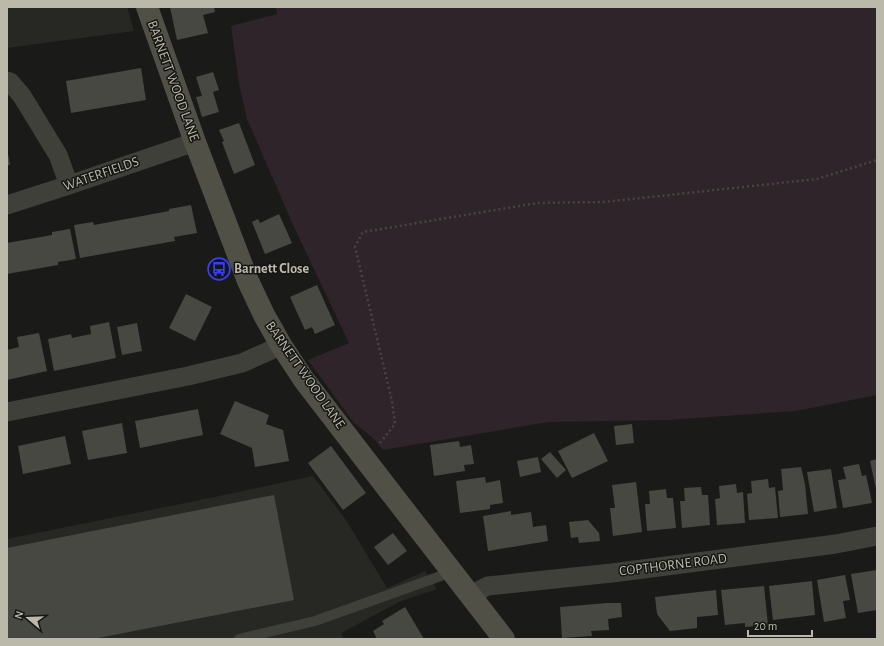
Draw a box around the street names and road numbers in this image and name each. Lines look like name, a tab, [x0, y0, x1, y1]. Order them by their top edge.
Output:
street label: BARNETT WOOD LANE	[145, 19, 201, 143]
street label: WATERFIELDS	[61, 155, 141, 193]
street label: BARNETT WOOD LANE	[263, 319, 347, 431]
street label: COPTHORNE ROAD	[618, 551, 728, 579]

